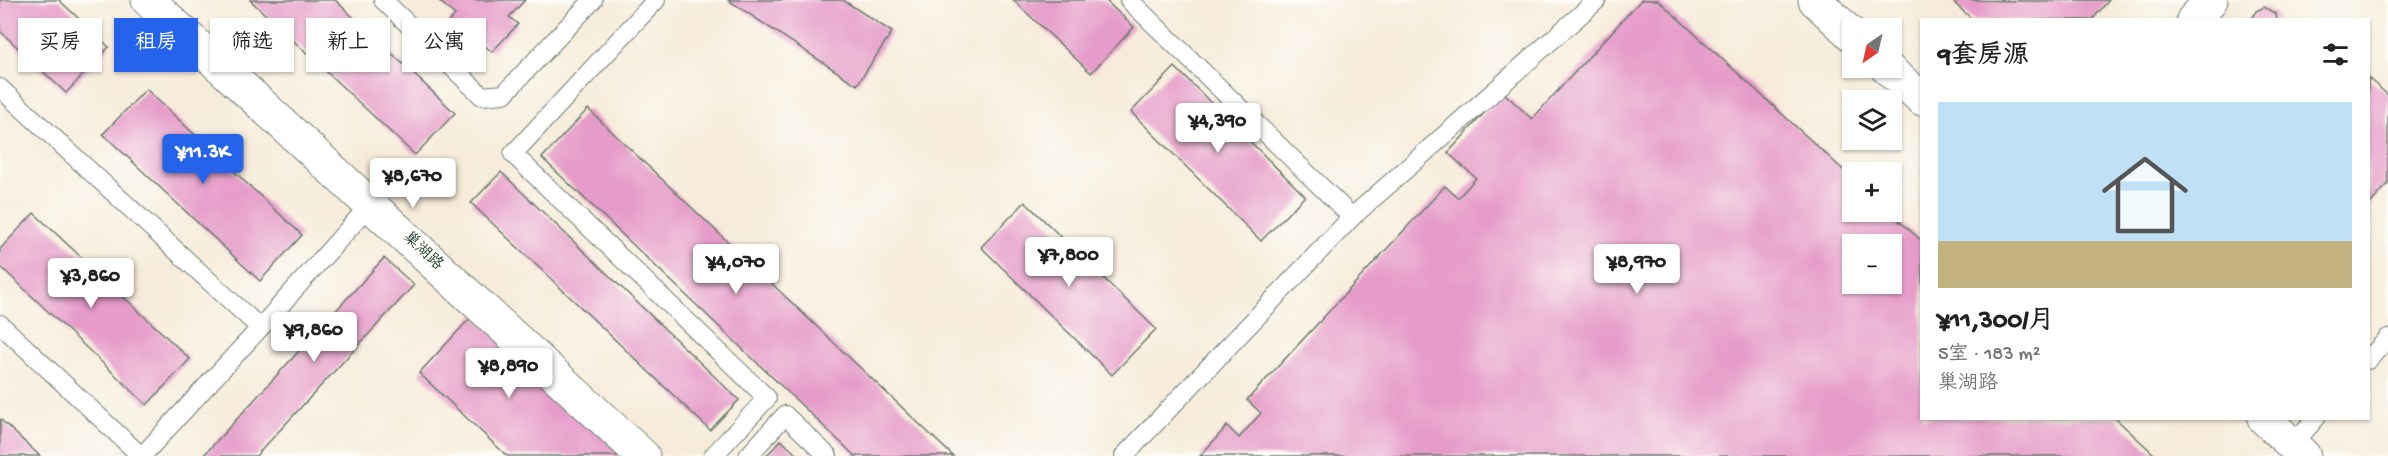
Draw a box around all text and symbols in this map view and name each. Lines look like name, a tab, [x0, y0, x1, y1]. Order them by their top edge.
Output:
chip: 买房	[18, 18, 102, 72]
chip: 租房	[114, 18, 198, 72]
chip: 筛选	[210, 18, 294, 72]
chip: 新上	[306, 18, 390, 72]
chip: 公寓	[402, 18, 486, 72]
north arrow	[1842, 18, 1902, 78]
map controls	[1842, 18, 1902, 294]
icon: filters	[2319, 38, 2352, 71]
text: 9套房源	[1938, 42, 2029, 73]
button: layers	[1842, 90, 1902, 150]
pin: ¥4,390	[1169, 103, 1267, 154]
text: ¥4,390	[1190, 111, 1246, 134]
pin: ¥11.3K	[154, 134, 252, 185]
icon: home	[2091, 141, 2199, 249]
text: ¥11.3K	[176, 142, 230, 165]
pin: ¥8,670	[364, 158, 462, 209]
button: +	[1842, 162, 1902, 222]
text: ¥8,670	[384, 166, 442, 189]
street label: 巢湖路	[398, 227, 447, 275]
button: −	[1842, 234, 1902, 294]
pin: ¥7,800	[1020, 237, 1118, 288]
pin: ¥4,070	[687, 244, 785, 295]
pin: ¥8,970	[1588, 244, 1686, 295]
text: ¥7,800	[1039, 245, 1099, 268]
text: ¥4,070	[707, 252, 765, 275]
text: ¥8,970	[1608, 252, 1666, 275]
pin: ¥3,860	[42, 258, 140, 309]
text: ¥3,860	[62, 266, 120, 289]
text: ¥11,300/月	[1938, 307, 2055, 338]
pin: ¥9,860	[265, 312, 363, 363]
text: ¥9,860	[285, 320, 343, 343]
text: 5室 · 183 m²	[1938, 344, 2041, 367]
pin: ¥8,890	[460, 348, 558, 399]
text: ¥8,890	[480, 356, 538, 379]
text: 巢湖路	[1938, 373, 1998, 396]

